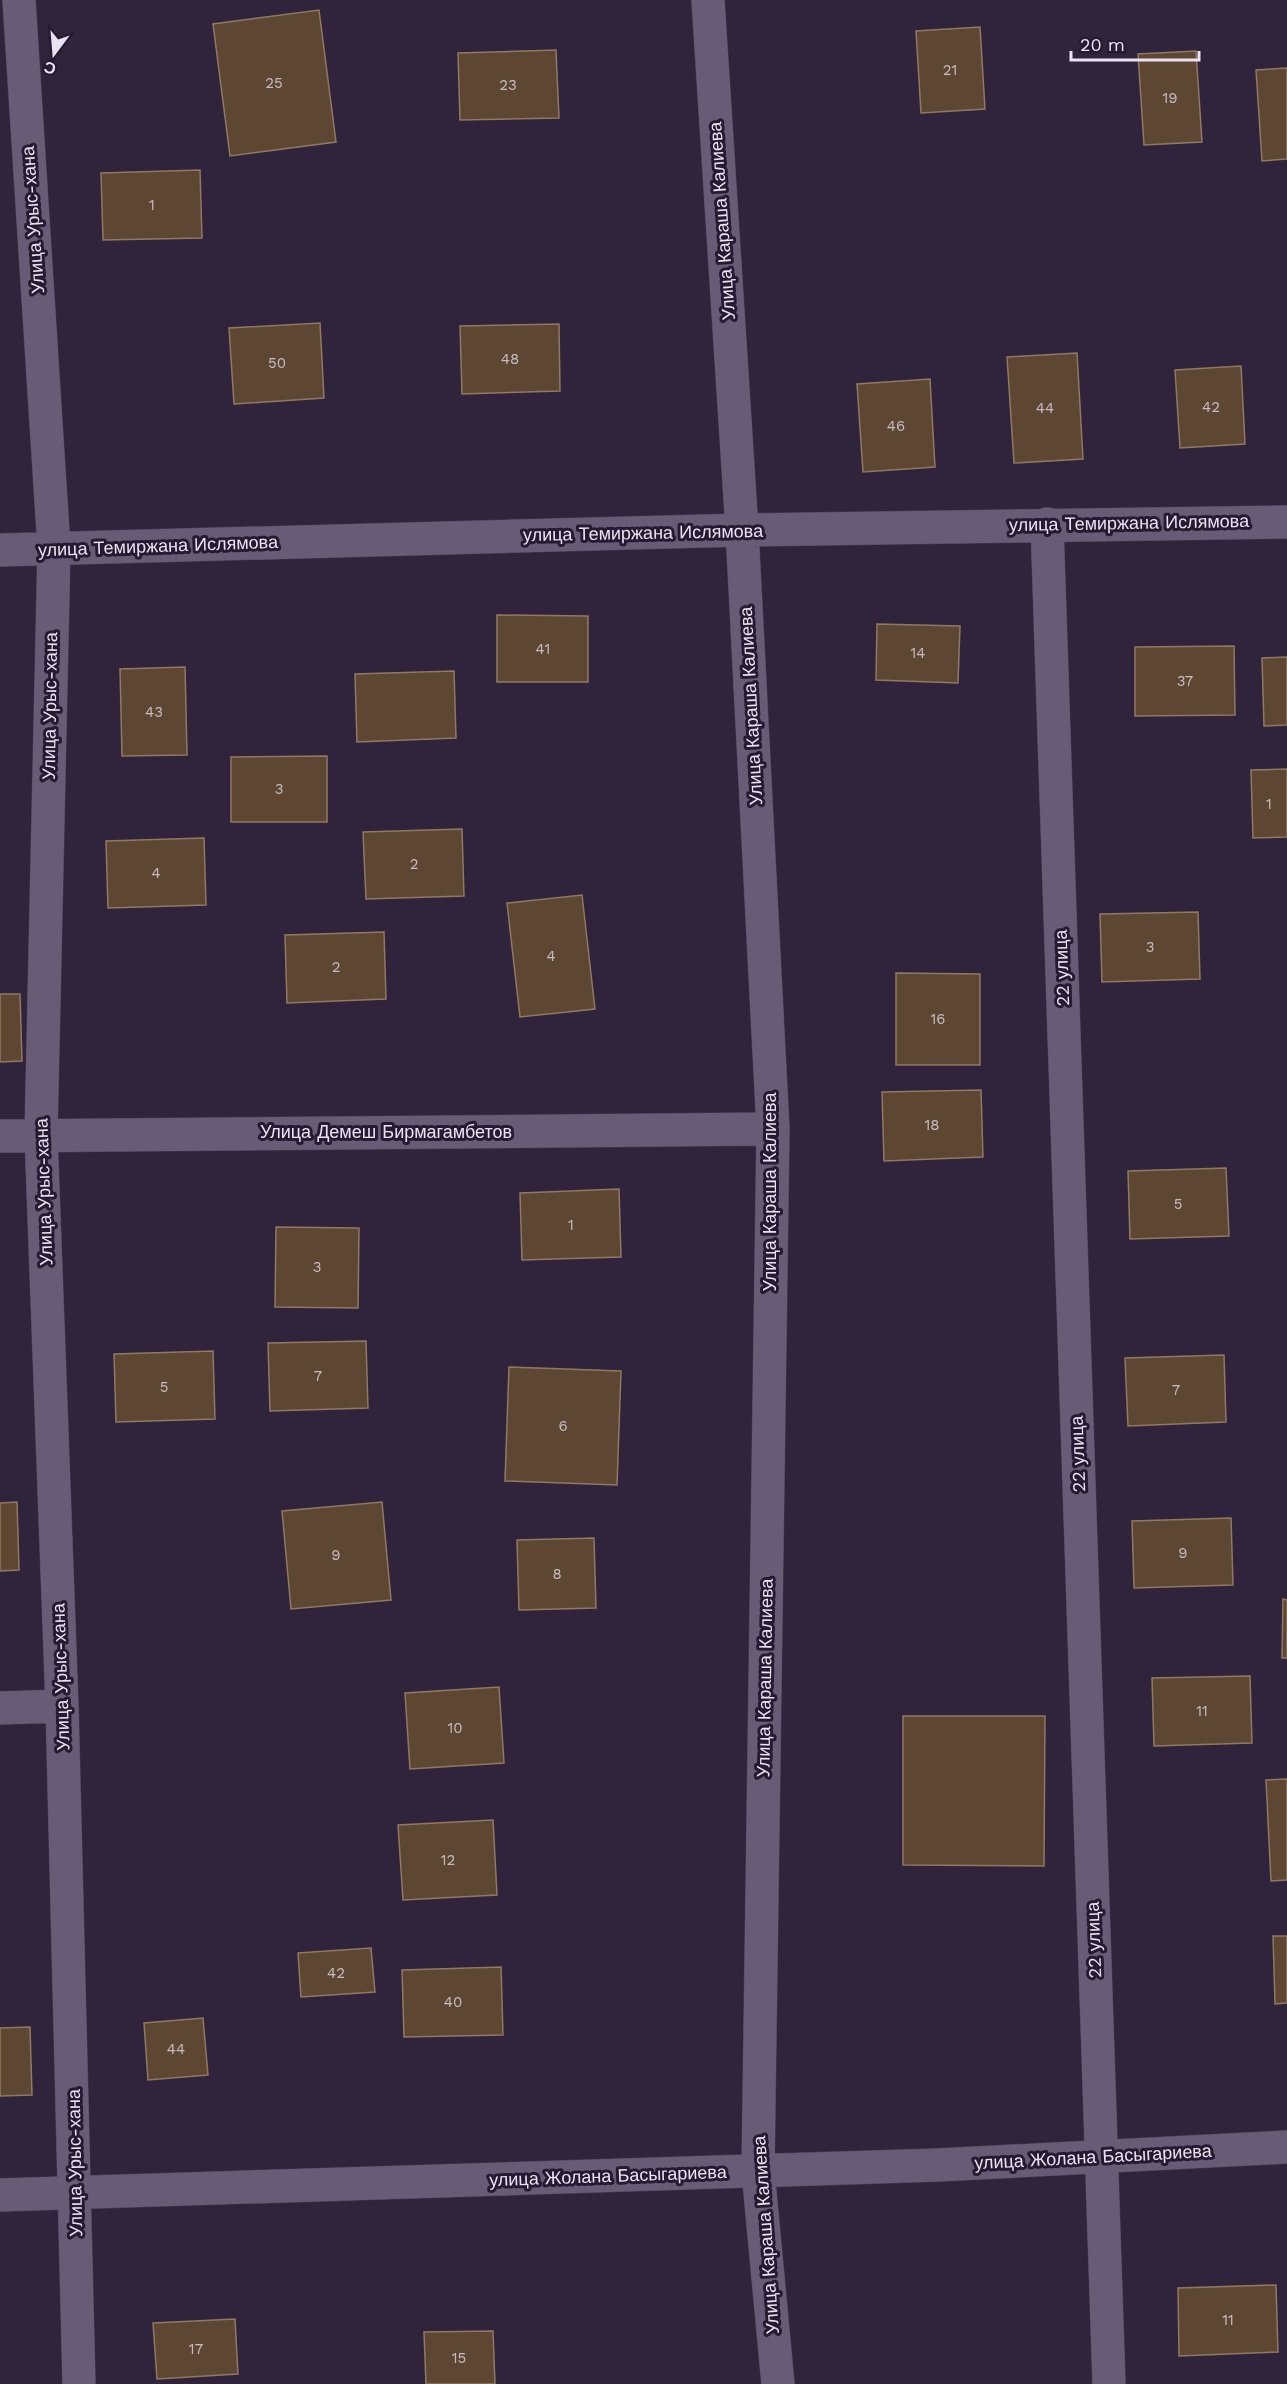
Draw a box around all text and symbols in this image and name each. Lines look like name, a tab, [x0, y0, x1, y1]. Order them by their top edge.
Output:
north arrow	[24, 24, 84, 84]
scale bar	[1071, 24, 1198, 62]
text: 20 m	[1080, 34, 1125, 55]
text: С	[41, 57, 58, 79]
house number: 21	[943, 61, 957, 79]
house number: 25	[265, 74, 283, 92]
house number: 23	[499, 76, 517, 94]
house number: 19	[1162, 89, 1178, 107]
street label: Улица Караша Калиева	[704, 120, 739, 321]
street label: Улица Урыс-хана	[17, 145, 48, 294]
house number: 1	[149, 196, 155, 214]
house number: 48	[501, 350, 519, 368]
house number: 50	[268, 354, 286, 372]
house number: 42	[1202, 398, 1220, 416]
house number: 44	[1036, 399, 1054, 417]
house number: 46	[887, 417, 905, 435]
street label: улица Темиржана Ислямова	[1009, 510, 1250, 535]
street label: улица Темиржана Ислямова	[523, 520, 764, 545]
street label: улица Темиржана Ислямова	[38, 531, 279, 560]
street label: Улица Караша Калиева	[735, 605, 766, 806]
street label: Улица Урыс-хана	[38, 631, 61, 780]
house number: 41	[536, 640, 550, 658]
house number: 14	[910, 644, 926, 662]
house number: 37	[1177, 672, 1193, 690]
house number: 43	[145, 703, 163, 721]
house number: 3	[275, 780, 283, 798]
house number: 1	[1266, 795, 1272, 813]
house number: 2	[410, 855, 418, 873]
house number: 4	[151, 864, 161, 882]
street label: 22 улица	[1050, 928, 1073, 1007]
house number: 3	[1146, 938, 1154, 956]
house number: 4	[546, 947, 556, 965]
house number: 2	[332, 958, 340, 976]
house number: 16	[931, 1010, 945, 1028]
street label: Улица Караша Калиева	[759, 1092, 780, 1291]
house number: 18	[924, 1116, 940, 1134]
street label: Улица Урыс-хана	[30, 1117, 57, 1266]
street label: Улица Демеш Бирмагамбетов	[260, 1121, 512, 1142]
house number: 5	[1174, 1195, 1182, 1213]
house number: 1	[568, 1216, 574, 1234]
house number: 3	[313, 1258, 321, 1276]
house number: 7	[314, 1367, 322, 1385]
house number: 5	[160, 1378, 168, 1396]
house number: 7	[1172, 1381, 1180, 1399]
street label: 22 улица	[1066, 1414, 1089, 1493]
house number: 6	[558, 1417, 568, 1435]
house number: 9	[1178, 1544, 1188, 1562]
house number: 9	[331, 1546, 341, 1564]
house number: 8	[552, 1565, 562, 1583]
street label: Улица Караша Калиева	[752, 1577, 777, 1778]
street label: Улица Урыс-хана	[47, 1602, 74, 1751]
house number: 11	[1196, 1702, 1208, 1720]
house number: 10	[447, 1719, 463, 1737]
house number: 12	[441, 1851, 455, 1869]
street label: 22 улица	[1082, 1900, 1105, 1979]
house number: 42	[327, 1964, 345, 1982]
house number: 40	[444, 1993, 462, 2011]
house number: 44	[167, 2040, 185, 2058]
street label: Улица Урыс-хана	[63, 2088, 86, 2237]
street label: Улица Караша Калиева	[748, 2134, 783, 2335]
street label: улица Жолана Басыгариева	[974, 2140, 1213, 2173]
street label: улица Жолана Басыгариева	[489, 2161, 728, 2190]
house number: 11	[1222, 2311, 1234, 2329]
house number: 17	[189, 2340, 203, 2358]
house number: 15	[452, 2349, 466, 2367]

